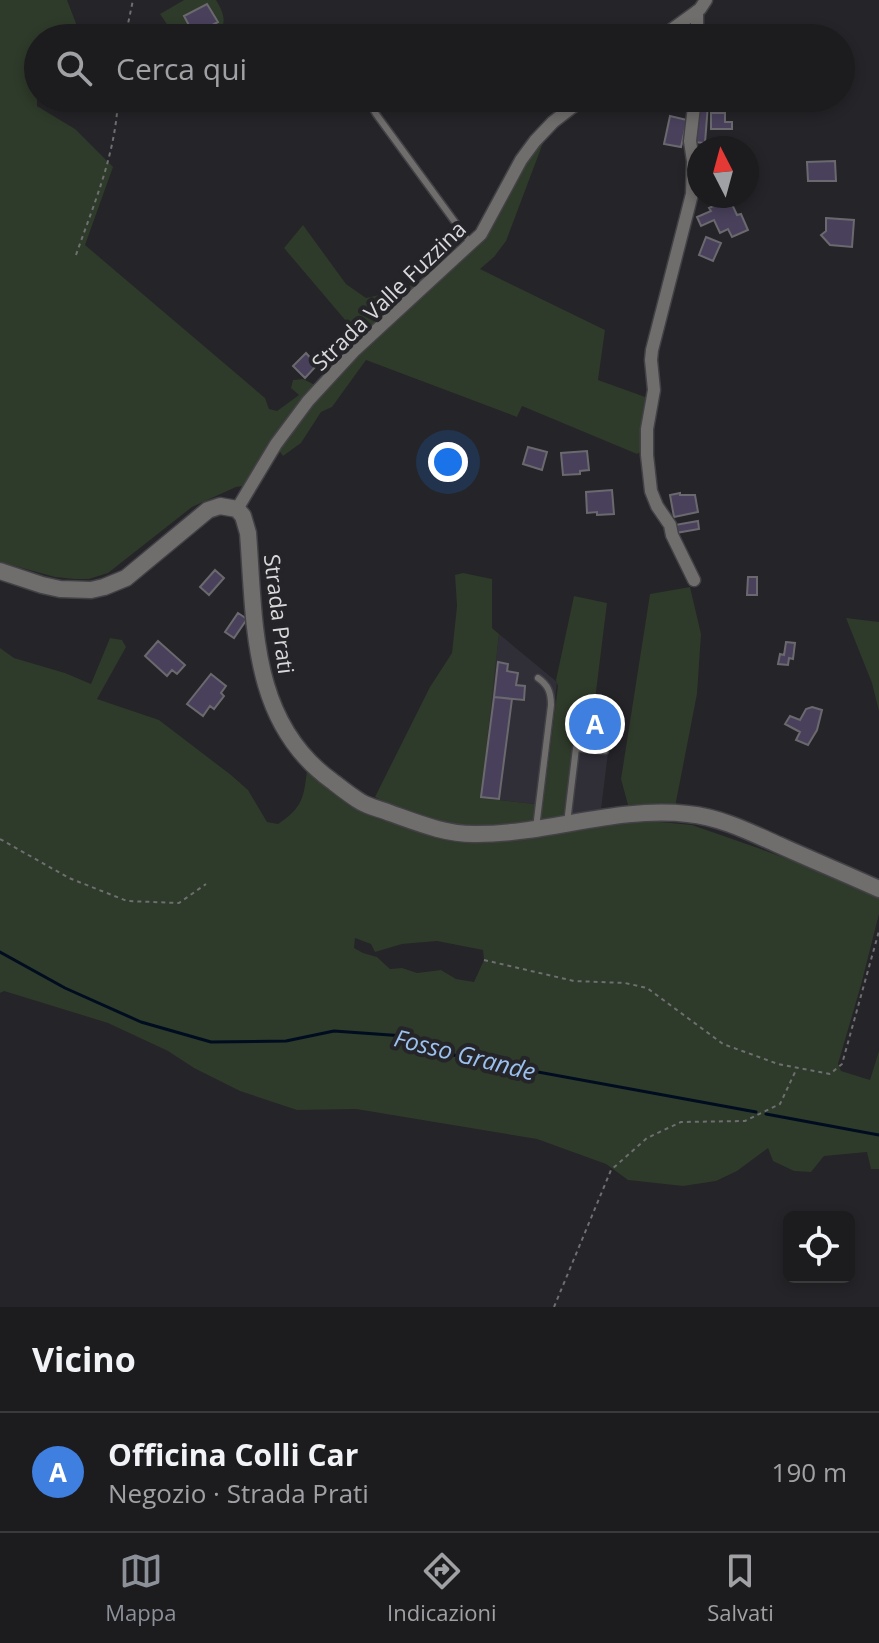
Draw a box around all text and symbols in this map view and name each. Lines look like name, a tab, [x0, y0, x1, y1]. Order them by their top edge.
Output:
search box	[24, 24, 855, 112]
icon: search	[52, 46, 96, 90]
text: Cerca qui	[116, 48, 247, 89]
north arrow	[687, 136, 759, 208]
street label: Strada Valle Fuzzina	[304, 213, 472, 377]
your location	[428, 442, 468, 482]
street label: Strada Prati	[258, 552, 302, 676]
pin: A	[569, 694, 621, 754]
water label: Fosso Grande	[391, 1021, 539, 1087]
map controls	[783, 1211, 855, 1283]
button: locate	[783, 1211, 855, 1283]
text: Vicino	[32, 1336, 136, 1382]
text: Officina Colli Car	[108, 1434, 358, 1475]
text: A	[49, 1454, 67, 1490]
text: 190 m	[772, 1454, 847, 1490]
text: Negozio · Strada Prati	[108, 1475, 369, 1511]
tab: Mappa	[105, 1549, 176, 1627]
tab: Indicazioni	[387, 1549, 497, 1627]
tab: Salvati	[707, 1549, 774, 1627]

